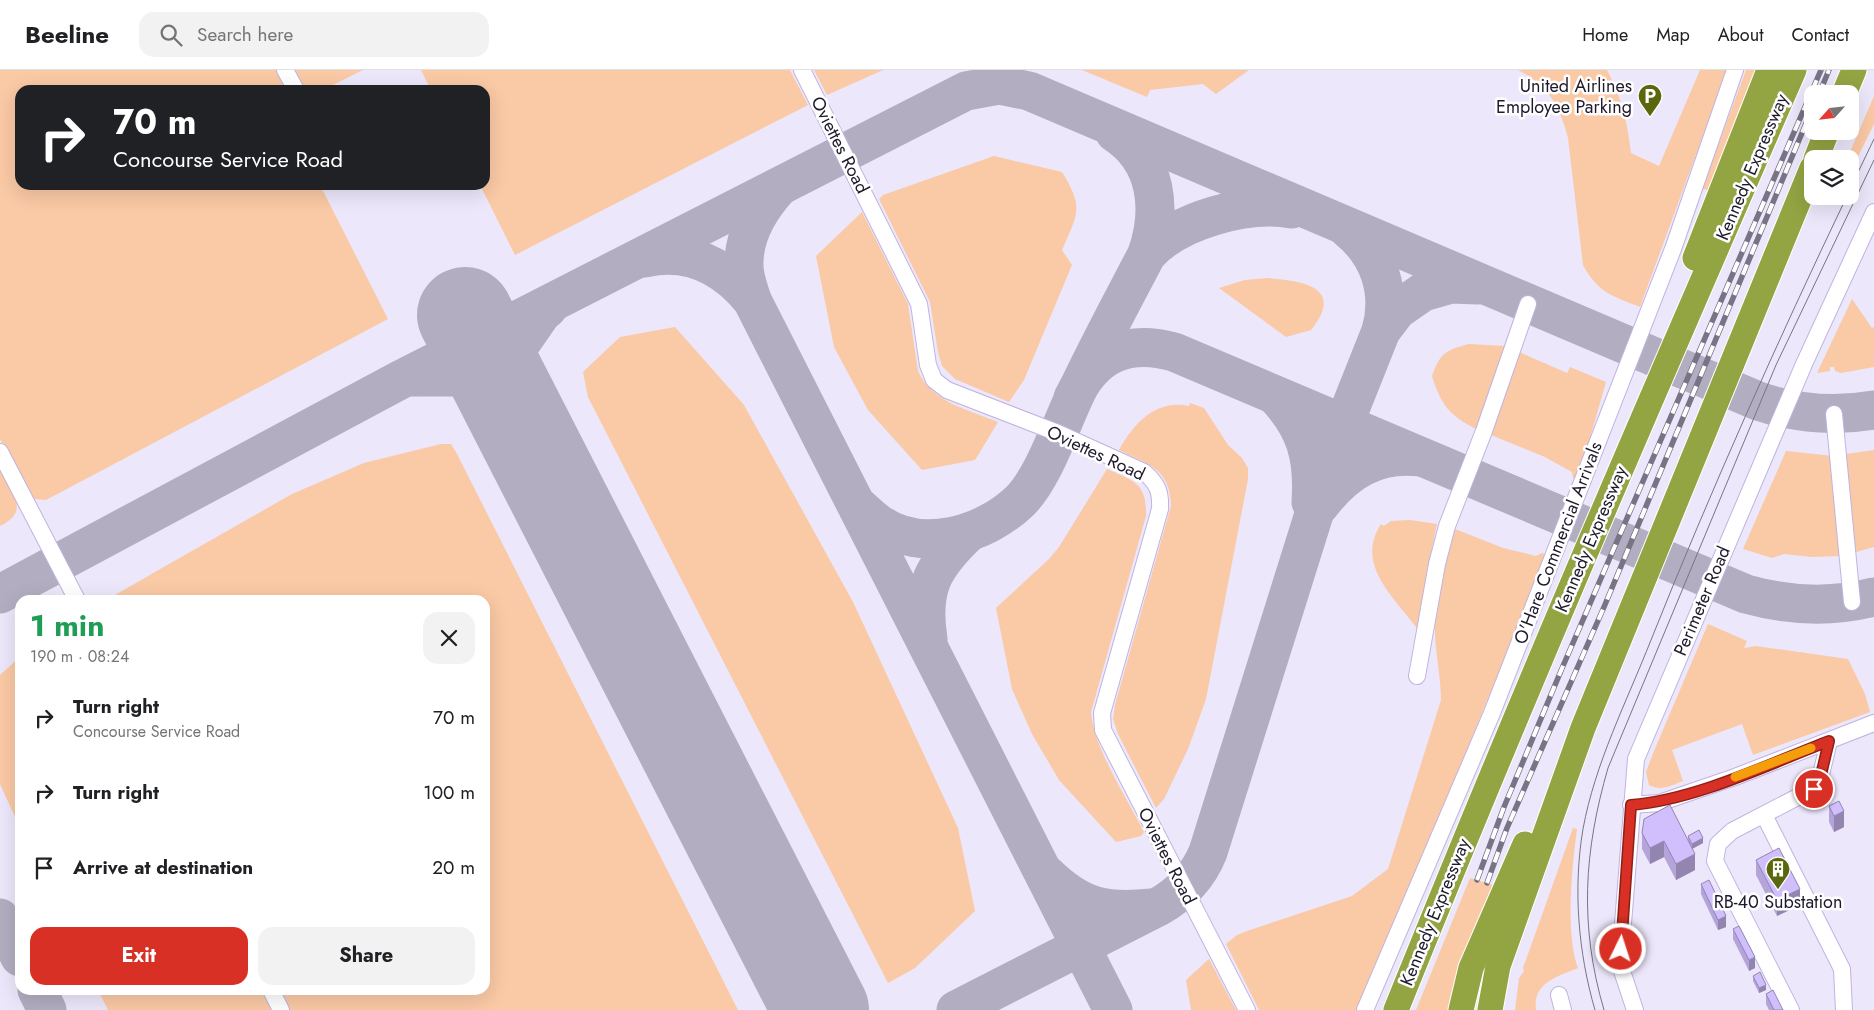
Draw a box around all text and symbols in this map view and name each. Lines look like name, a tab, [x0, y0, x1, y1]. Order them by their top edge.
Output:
search box	[139, 12, 489, 57]
text: Beeline	[25, 17, 109, 52]
icon: search	[157, 21, 185, 49]
text: Search here	[197, 21, 293, 48]
text: Home	[1582, 22, 1628, 48]
text: Map	[1656, 22, 1690, 48]
text: About	[1718, 22, 1763, 48]
text: Contact	[1791, 22, 1849, 48]
place label: United Airlines Employee Parking	[1496, 73, 1632, 120]
parking icon: United Airlines Employee Parking	[1637, 83, 1663, 117]
north arrow	[1804, 85, 1859, 140]
map controls	[1804, 85, 1859, 205]
street label: Kennedy Expressway	[1709, 90, 1795, 244]
street label: Oviettes Road	[804, 92, 876, 198]
text: 70 m	[113, 97, 196, 147]
icon: right	[30, 105, 95, 170]
text: Concourse Service Road	[113, 143, 343, 175]
button: layers	[1804, 150, 1859, 205]
street label: Oviettes Road	[1043, 419, 1149, 487]
street label: O'Hare Commercial Arrivals	[1507, 438, 1609, 648]
street label: Kennedy Expressway	[1548, 462, 1634, 616]
street label: Perimeter Road	[1667, 542, 1737, 660]
text: 1 min	[30, 604, 104, 647]
button: close	[423, 612, 475, 664]
text: 190 m · 08:24	[30, 645, 129, 668]
text: Turn right	[73, 693, 159, 720]
icon: right	[30, 704, 58, 732]
text: 70 m	[433, 704, 475, 731]
text: Concourse Service Road	[73, 720, 240, 743]
pin	[1793, 768, 1835, 810]
icon: arrive	[1800, 775, 1828, 803]
icon: right	[30, 779, 58, 807]
text: Turn right	[73, 779, 159, 806]
text: 100 m	[423, 779, 475, 806]
street label: Oviettes Road	[1131, 803, 1203, 909]
street label: Kennedy Expressway	[1394, 834, 1476, 990]
icon: arrive	[30, 854, 58, 882]
text: Arrive at destination	[73, 854, 253, 881]
text: 20 m	[432, 854, 475, 881]
building icon: RB-40 Substation	[1765, 856, 1791, 890]
place label: RB-40 Substation	[1714, 889, 1842, 915]
position arrow	[1594, 922, 1646, 974]
button: Exit	[30, 927, 248, 985]
button: Share	[258, 927, 475, 985]

